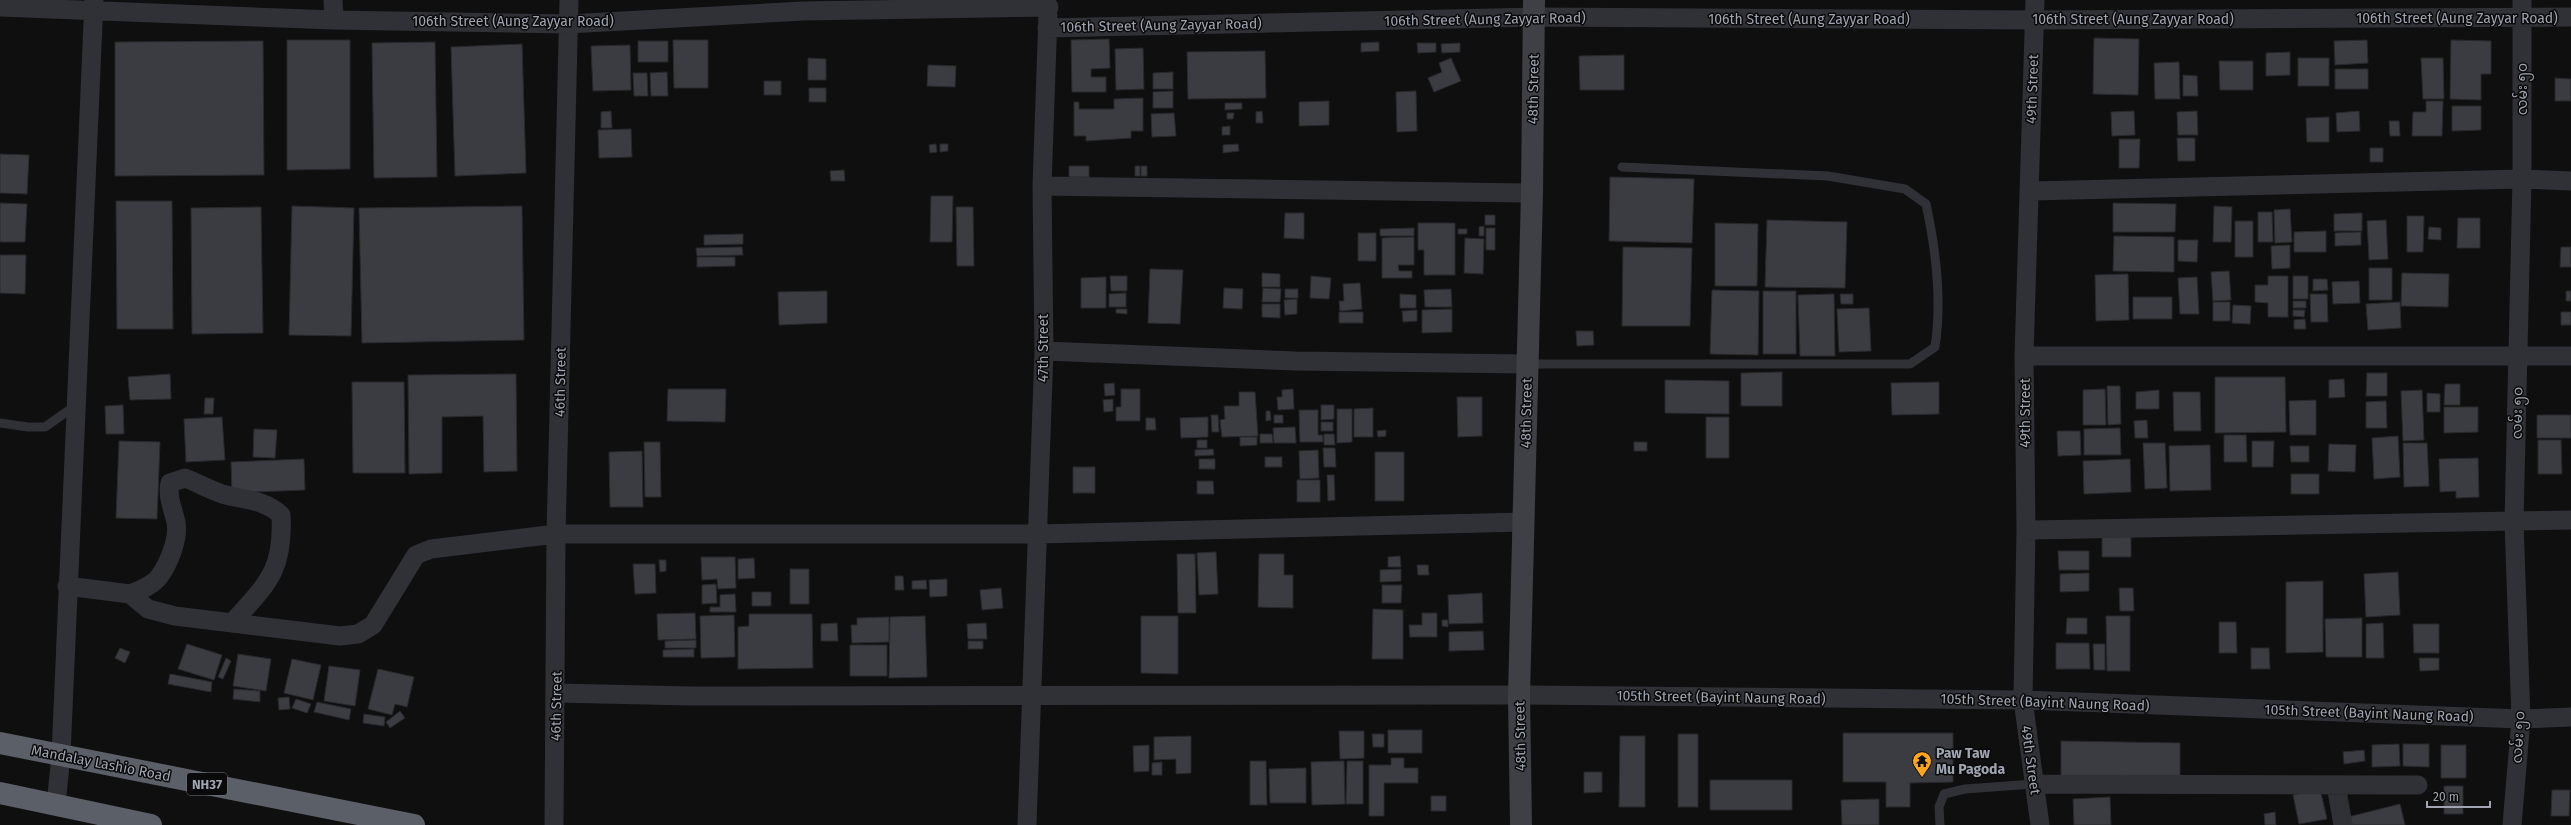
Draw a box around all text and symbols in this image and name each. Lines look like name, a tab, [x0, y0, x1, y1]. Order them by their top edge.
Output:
street label: 106th Street (Aung Zayyar Road)	[1384, 9, 1586, 30]
street label: 106th Street (Aung Zayyar Road)	[2356, 10, 2558, 27]
street label: 106th Street (Aung Zayyar Road)	[1708, 11, 1910, 28]
street label: 106th Street (Aung Zayyar Road)	[2032, 11, 2234, 28]
street label: 106th Street (Aung Zayyar Road)	[412, 13, 614, 30]
street label: 106th Street (Aung Zayyar Road)	[1060, 15, 1262, 36]
street label: 48th Street	[1524, 53, 1543, 124]
street label: 49th Street	[2023, 53, 2042, 124]
street label: လမ်း ၅၀	[2512, 63, 2534, 115]
street label: 47th Street	[1035, 313, 1052, 382]
street label: 46th Street	[551, 346, 570, 417]
street label: 48th Street	[1517, 377, 1536, 448]
street label: 49th Street	[2017, 377, 2034, 448]
street label: လမ်း ၅၀	[2507, 387, 2529, 439]
street label: 46th Street	[547, 670, 566, 741]
street label: 105th Street (Bayint Naung Road)	[1616, 687, 1826, 708]
street label: 105th Street (Bayint Naung Road)	[1940, 690, 2150, 715]
street label: 48th Street	[1511, 700, 1530, 771]
street label: 105th Street (Bayint Naung Road)	[2264, 701, 2474, 726]
street label: လမ်း ၅၀	[2507, 710, 2531, 764]
street label: 49th Street	[2017, 724, 2044, 797]
street label: Mandalay Lashio Road	[30, 742, 172, 785]
place label: Paw Taw Mu Pagoda	[1936, 745, 2006, 778]
temple icon: Paw Taw Mu Pagoda	[1911, 750, 1933, 778]
road number: NH37	[187, 773, 227, 795]
scale bar	[2427, 783, 2490, 809]
text: 20 m	[2433, 790, 2459, 804]

